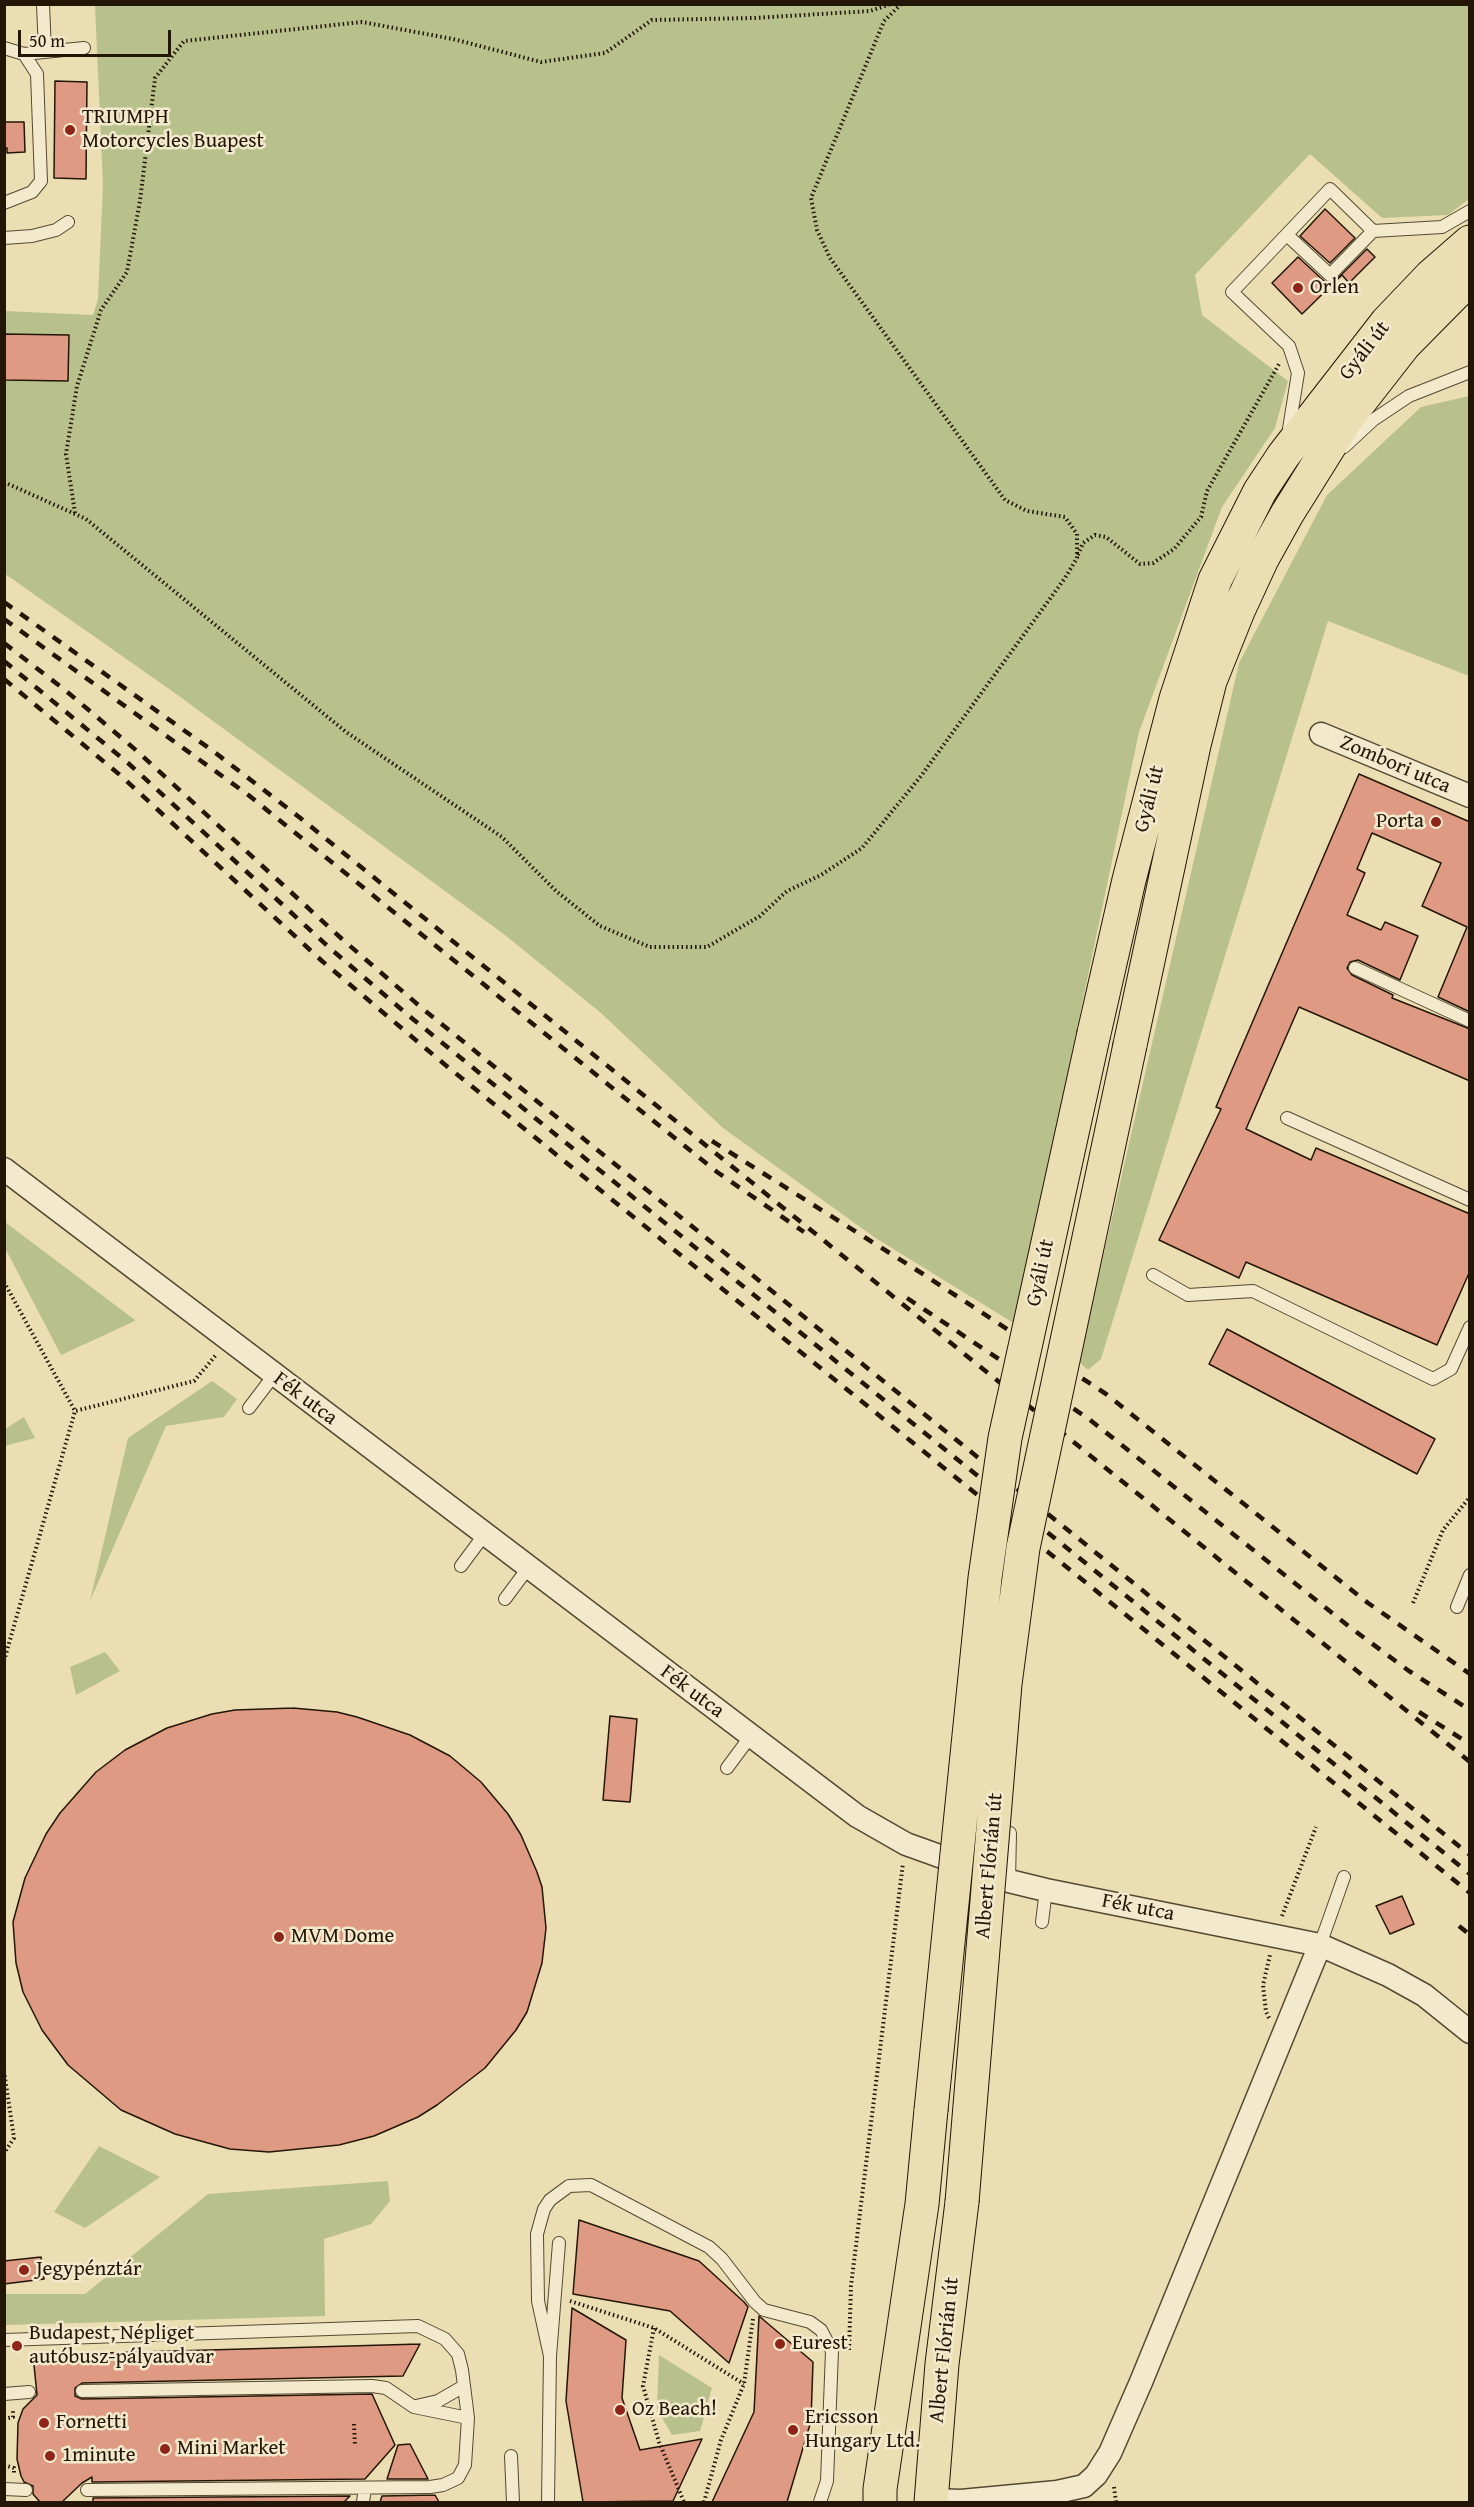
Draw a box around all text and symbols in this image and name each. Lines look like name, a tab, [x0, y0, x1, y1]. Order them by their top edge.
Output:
scale bar	[21, 18, 174, 56]
text: 50 m	[29, 27, 65, 54]
place label: TRIUMPH Motorcycles Buapest	[82, 105, 264, 155]
marker: TRIUMPH Motorcycles Buapest	[63, 123, 77, 137]
place label: Orlen	[1310, 275, 1359, 301]
marker: Orlen	[1291, 281, 1305, 295]
street label: Gyáli út	[1334, 316, 1396, 386]
street label: Zombori utca	[1336, 730, 1454, 800]
street label: Gyáli út	[1130, 763, 1170, 835]
place label: Porta	[1376, 809, 1424, 835]
marker: Porta	[1429, 815, 1443, 829]
street label: Gyáli út	[1022, 1237, 1060, 1309]
street label: Fék utca	[268, 1367, 342, 1431]
street label: Fék utca	[655, 1660, 729, 1724]
street label: Albert Flórián út	[971, 1792, 1009, 1940]
street label: Fék utca	[1100, 1889, 1176, 1927]
place label: MVM Dome	[291, 1924, 394, 1950]
marker: MVM Dome	[272, 1930, 286, 1944]
place label: Jegypénztár	[36, 2257, 142, 2283]
marker: Jegypénztár	[17, 2263, 31, 2277]
street label: Albert Flórián út	[925, 2276, 965, 2424]
place label: Budapest, Népliget autóbusz-pályaudvar	[29, 2321, 214, 2371]
place label: Eurest	[792, 2331, 848, 2357]
marker: Eurest	[773, 2337, 787, 2351]
marker: Budapest, Népliget autóbusz-pályaudvar	[10, 2339, 24, 2353]
place label: Oz Beach!	[632, 2397, 717, 2423]
marker: Oz Beach!	[613, 2403, 627, 2417]
place label: Ericsson Hungary Ltd.	[805, 2405, 920, 2455]
place label: Fornetti	[56, 2410, 127, 2436]
marker: Fornetti	[37, 2416, 51, 2430]
marker: Ericsson Hungary Ltd.	[786, 2423, 800, 2437]
place label: Mini Market	[177, 2436, 286, 2462]
marker: Mini Market	[158, 2442, 172, 2456]
place label: 1minute	[62, 2443, 136, 2469]
marker: 1minute	[43, 2449, 57, 2463]

